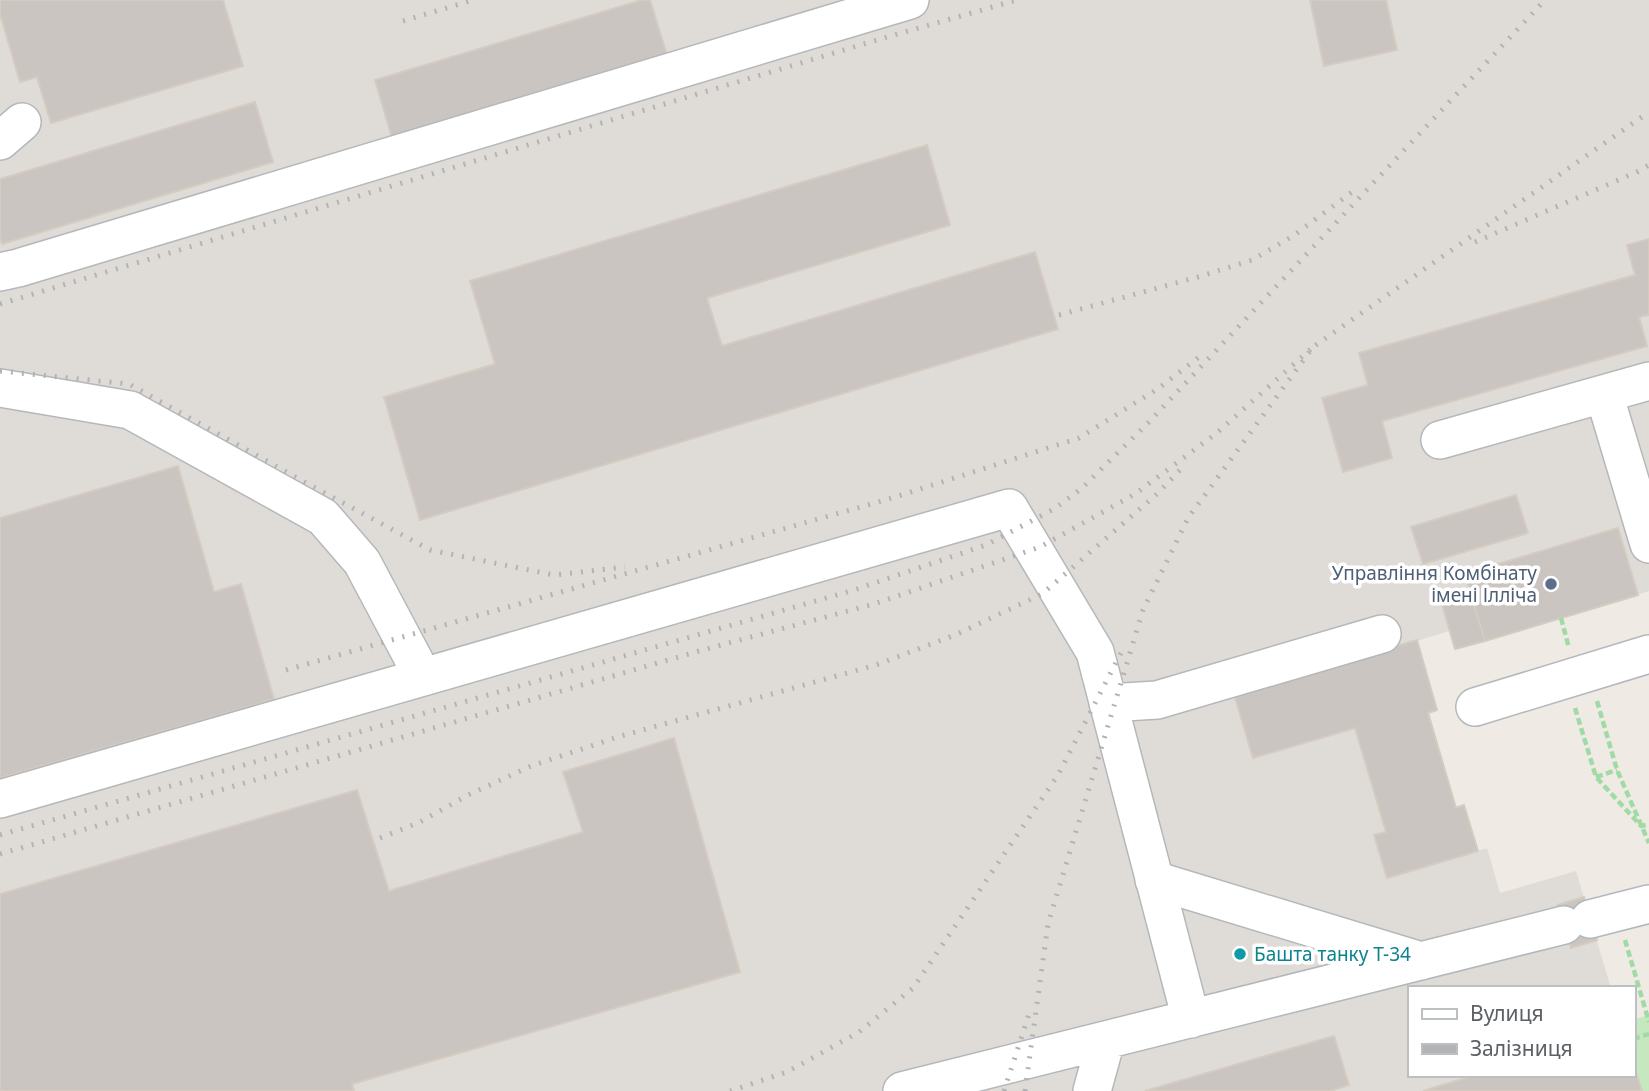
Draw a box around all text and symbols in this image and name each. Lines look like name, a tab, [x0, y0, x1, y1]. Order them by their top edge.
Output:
place label: Управління Комбінату імені Ілліча	[1332, 560, 1537, 608]
marker: Управління Комбінату імені Ілліча	[1543, 576, 1559, 592]
place label: Башта танку Т-34	[1254, 941, 1411, 967]
marker: Башта танку Т-34	[1232, 946, 1248, 962]
legend	[1408, 986, 1635, 1077]
text: Вулиця	[1470, 999, 1544, 1027]
text: Залізниця	[1470, 1034, 1573, 1062]

